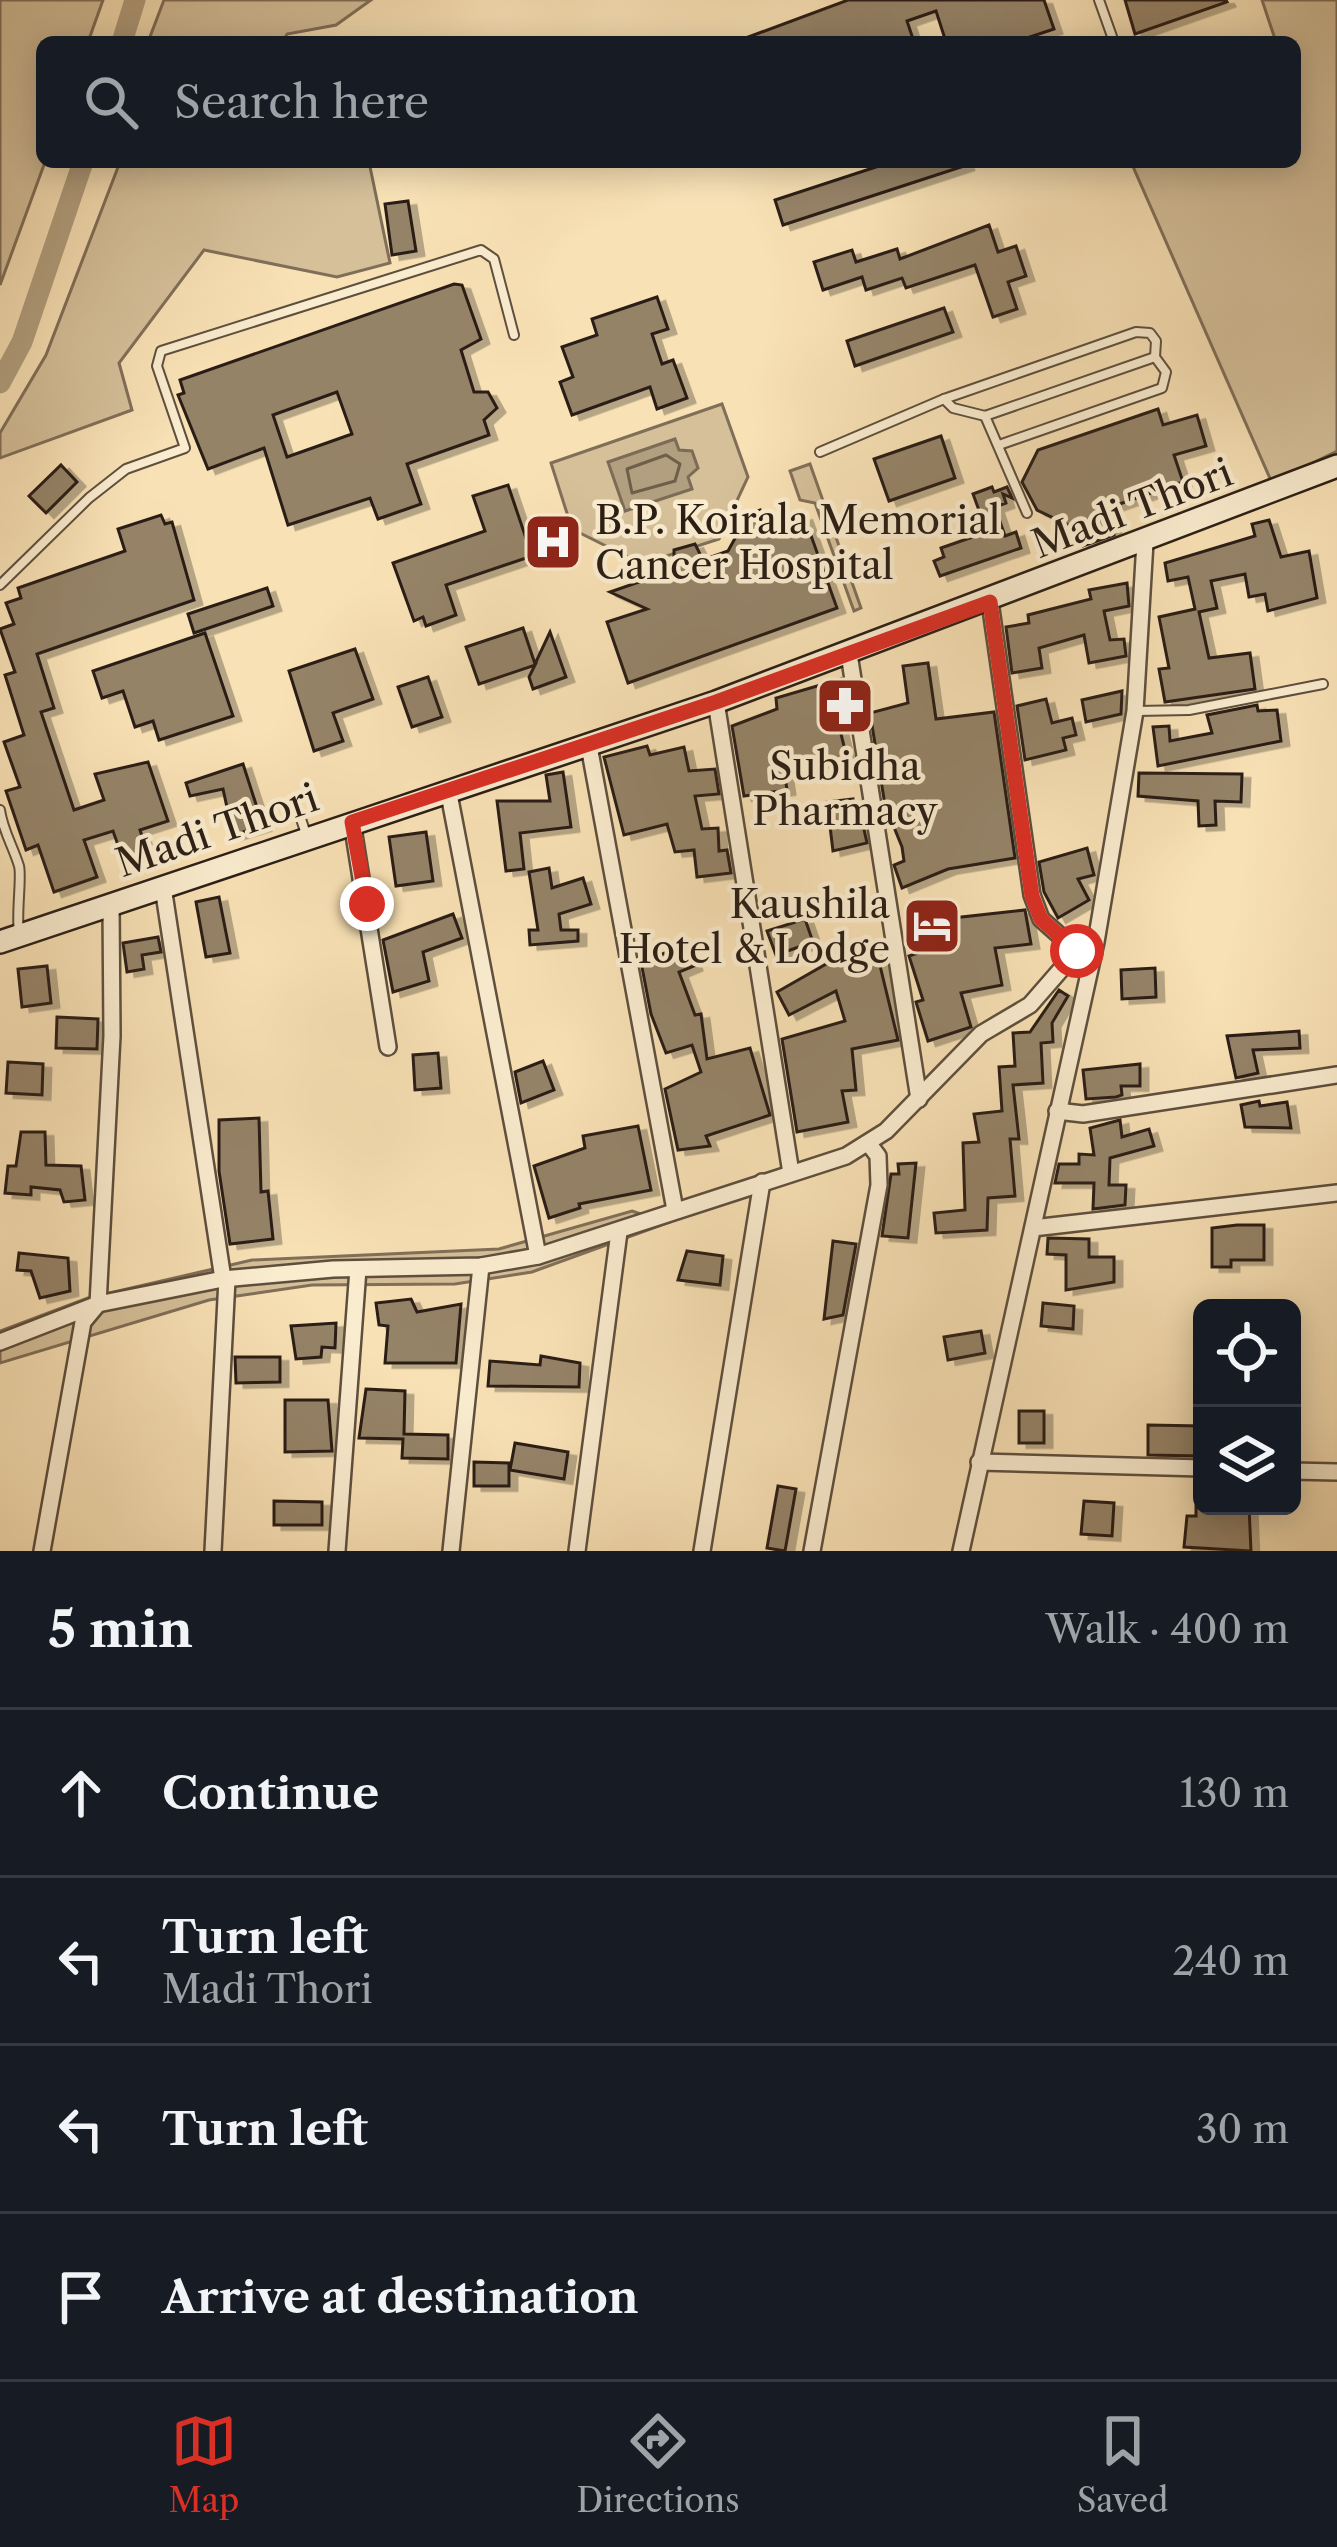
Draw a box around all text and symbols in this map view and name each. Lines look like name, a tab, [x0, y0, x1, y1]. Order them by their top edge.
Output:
search box	[36, 36, 1301, 168]
icon: search	[78, 69, 144, 135]
text: Search here	[174, 74, 429, 130]
street label: Madi Thori	[1025, 448, 1239, 568]
place label: B.P. Koirala Memorial Cancer Hospital	[595, 496, 1000, 589]
hospital icon: B.P. Koirala Memorial Cancer Hospital	[522, 511, 584, 573]
pharmacy icon: Subidha Pharmacy	[814, 675, 876, 737]
place label: Subidha Pharmacy	[752, 742, 938, 835]
street label: Madi Thori	[110, 773, 324, 887]
route end	[340, 877, 394, 931]
place label: Kaushila Hotel & Lodge	[619, 880, 890, 973]
hotel icon: Kaushila Hotel & Lodge	[901, 895, 963, 957]
route start	[1050, 924, 1104, 978]
map controls	[1193, 1299, 1301, 1515]
button: locate	[1193, 1299, 1301, 1407]
button: layers	[1193, 1407, 1301, 1515]
text: 5 min	[48, 1598, 193, 1660]
text: Walk · 400 m	[1045, 1605, 1289, 1653]
icon: ahead	[48, 1760, 114, 1826]
text: Continue	[162, 1765, 379, 1821]
text: 130 m	[1180, 1769, 1289, 1817]
text: Turn left	[162, 1909, 368, 1965]
icon: left	[48, 1928, 114, 1994]
text: 240 m	[1173, 1937, 1289, 1985]
text: Madi Thori	[162, 1965, 372, 2013]
icon: left	[48, 2096, 114, 2162]
text: Turn left	[162, 2101, 368, 2157]
text: 30 m	[1196, 2105, 1289, 2153]
icon: arrive	[48, 2264, 114, 2330]
text: Arrive at destination	[162, 2269, 639, 2325]
tab: Map	[169, 2408, 239, 2521]
tab: Directions	[577, 2408, 740, 2521]
tab: Saved	[1077, 2408, 1168, 2521]

